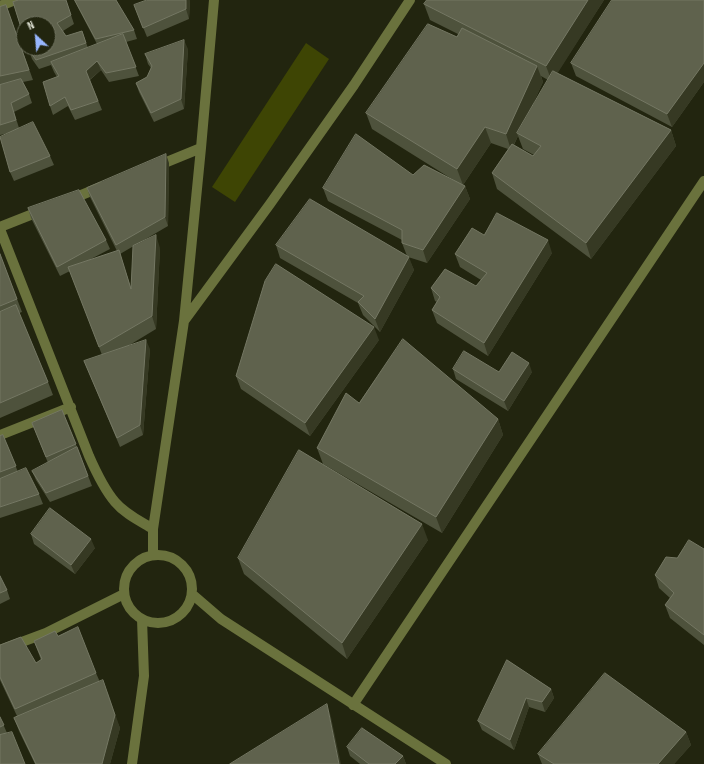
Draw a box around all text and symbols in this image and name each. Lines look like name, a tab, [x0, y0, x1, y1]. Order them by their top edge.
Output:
north arrow	[16, 16, 56, 56]
text: N	[25, 19, 36, 33]

